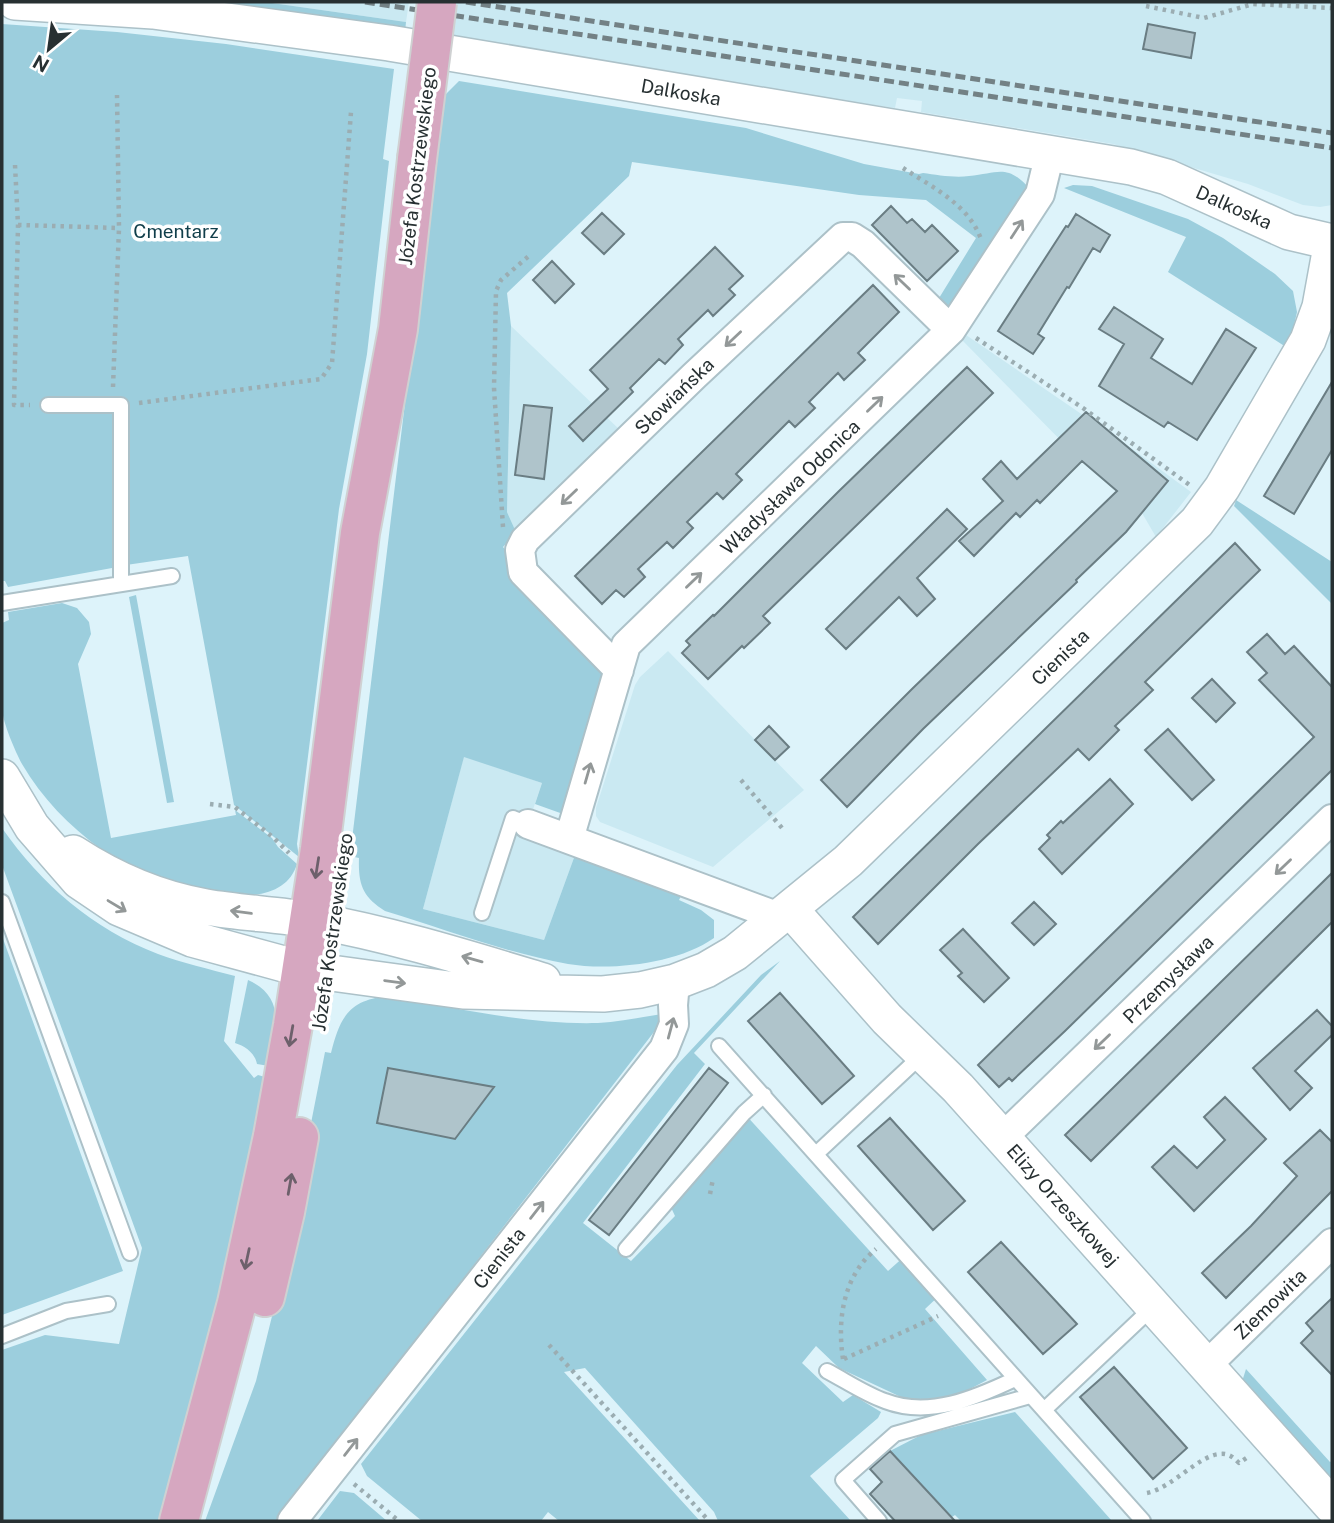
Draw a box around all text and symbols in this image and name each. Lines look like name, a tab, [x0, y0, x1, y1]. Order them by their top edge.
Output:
north arrow	[14, 14, 84, 84]
text: N	[29, 51, 53, 77]
street label: Józefa Kostrzewskiego	[394, 66, 440, 266]
street label: Dalkoska	[639, 74, 723, 110]
street label: Dalkoska	[1193, 181, 1275, 233]
one-way arrow	[1010, 219, 1024, 239]
park label: Cmentarz	[133, 220, 219, 242]
one-way arrow	[894, 274, 911, 291]
one-way arrow	[725, 331, 742, 348]
street label: Słowiańska	[630, 353, 718, 439]
one-way arrow	[866, 396, 883, 413]
street label: Władysława Odonica	[716, 415, 864, 559]
one-way arrow	[561, 489, 578, 506]
one-way arrow	[685, 571, 702, 588]
street label: Cienista	[1027, 624, 1093, 690]
one-way arrow	[583, 762, 596, 784]
street label: Józefa Kostrzewskiego	[307, 832, 357, 1032]
one-way arrow	[310, 856, 323, 879]
one-way arrow	[1275, 858, 1292, 875]
one-way arrow	[106, 899, 126, 913]
one-way arrow	[231, 905, 253, 918]
street label: Przemysława	[1118, 930, 1218, 1028]
one-way arrow	[461, 952, 483, 965]
one-way arrow	[384, 976, 406, 989]
one-way arrow	[665, 1018, 678, 1040]
one-way arrow	[284, 1024, 298, 1047]
one-way arrow	[1094, 1034, 1111, 1051]
street label: Elizy Orzeszkowej	[1002, 1139, 1124, 1271]
one-way arrow	[284, 1173, 298, 1196]
one-way arrow	[529, 1202, 545, 1220]
street label: Cienista	[468, 1223, 530, 1293]
one-way arrow	[239, 1247, 253, 1270]
street label: Ziemowita	[1229, 1264, 1311, 1344]
one-way arrow	[343, 1438, 358, 1456]

